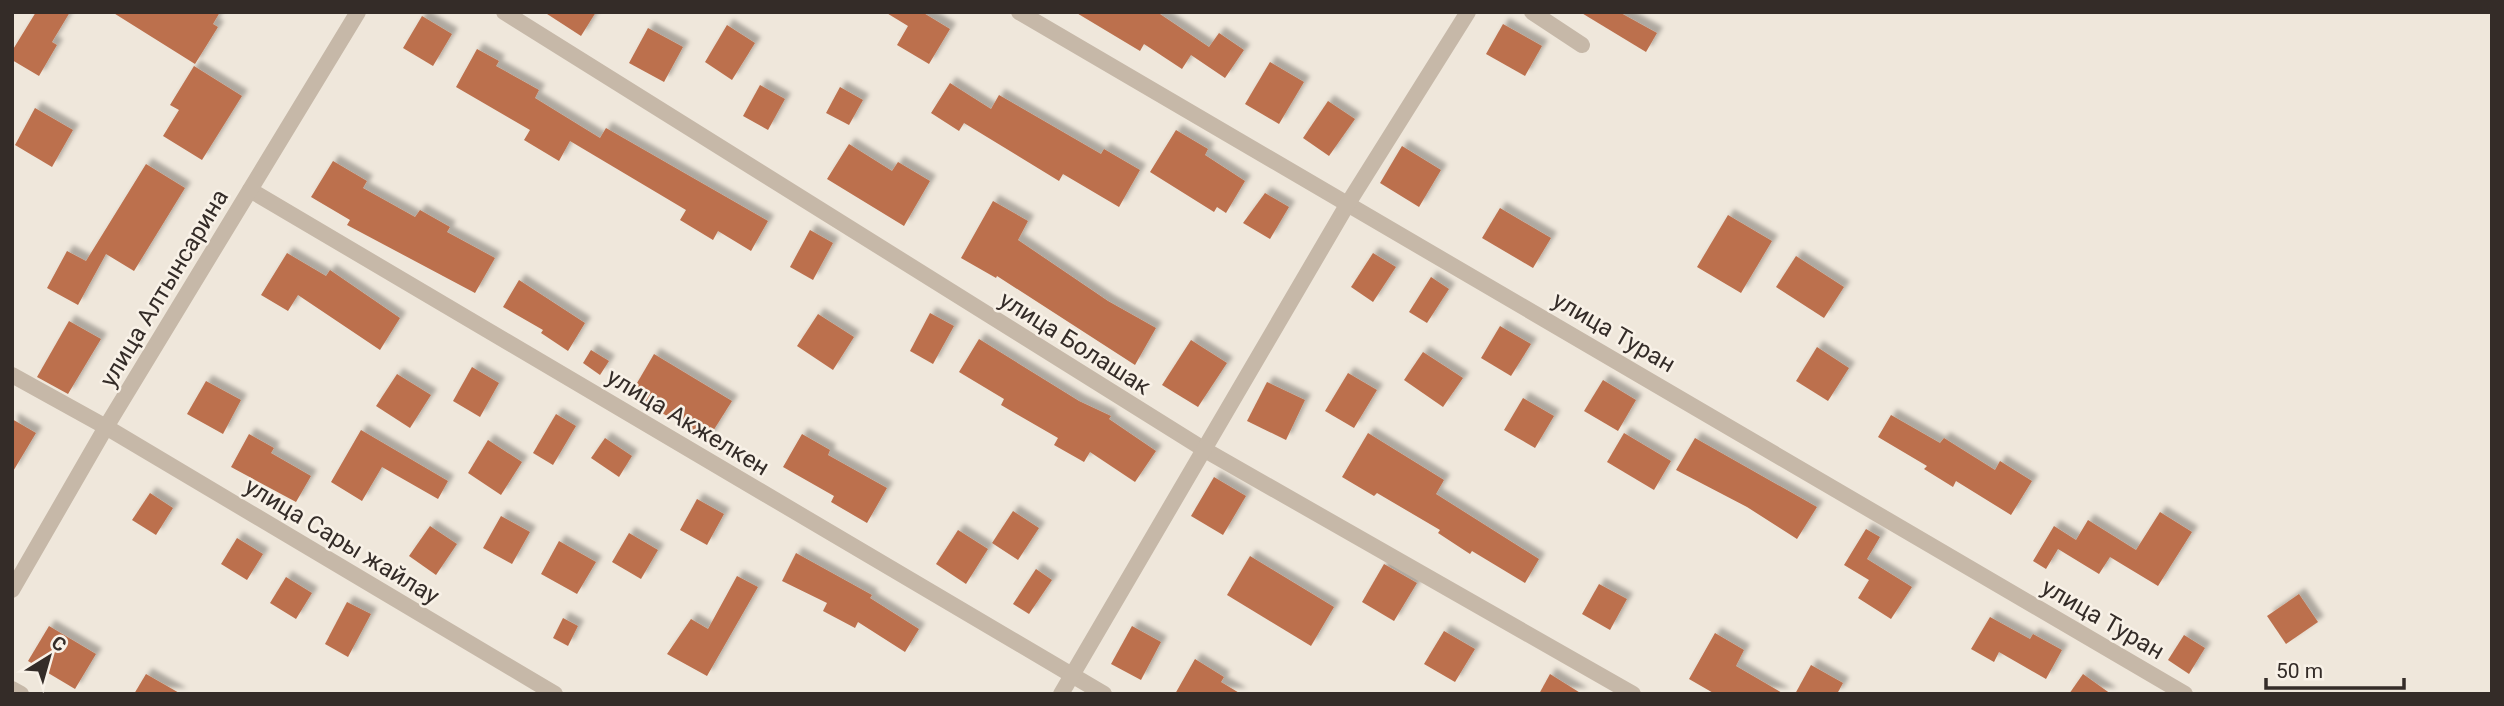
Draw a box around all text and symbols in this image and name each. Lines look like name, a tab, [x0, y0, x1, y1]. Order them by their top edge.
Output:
street label: улица Алтынсарина	[94, 184, 234, 392]
street label: улица Болашак	[994, 285, 1156, 401]
street label: улица Туран	[1548, 286, 1680, 378]
street label: улица Акжелкен	[602, 362, 774, 482]
street label: улица Сары жайлау	[240, 472, 445, 610]
street label: улица Туран	[2037, 573, 2169, 665]
north arrow	[14, 622, 84, 692]
text: С	[47, 631, 71, 657]
scale bar	[2266, 646, 2404, 690]
text: 50 m	[2276, 659, 2323, 683]

